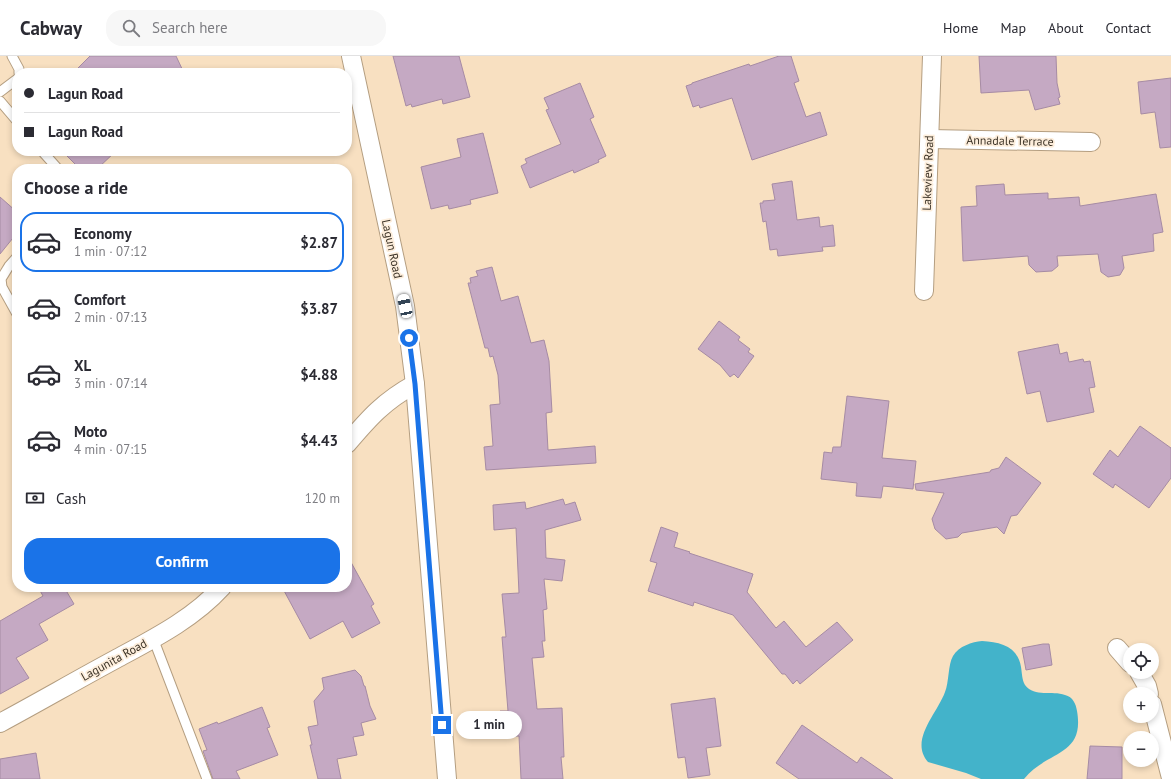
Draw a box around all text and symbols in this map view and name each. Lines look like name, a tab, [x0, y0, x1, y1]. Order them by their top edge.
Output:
search box	[106, 10, 386, 46]
text: Cabway	[20, 16, 82, 40]
icon: search	[120, 17, 142, 39]
text: Search here	[152, 18, 228, 37]
text: Home	[943, 19, 978, 37]
text: Map	[1000, 19, 1026, 37]
text: About	[1048, 19, 1084, 37]
text: Contact	[1106, 19, 1151, 37]
text: Lagun Road	[48, 84, 123, 103]
text: Lagun Road	[48, 122, 123, 141]
street label: Annadale Terrace	[966, 132, 1054, 149]
street label: Lakeview Road	[919, 135, 936, 211]
text: Choose a ride	[24, 176, 128, 199]
street label: Lagun Road	[379, 218, 406, 280]
icon: car	[26, 224, 62, 260]
text: Economy	[74, 224, 132, 243]
text: $2.87	[300, 233, 338, 252]
text: 1 min · 07:12	[74, 243, 147, 260]
icon: car	[26, 290, 62, 326]
text: Comfort	[74, 290, 126, 309]
car	[397, 293, 413, 319]
text: $3.87	[300, 299, 338, 318]
text: 2 min · 07:13	[74, 309, 147, 326]
route start	[400, 329, 418, 347]
icon: car	[26, 356, 62, 392]
text: XL	[74, 356, 91, 375]
text: $4.88	[300, 365, 338, 384]
text: 3 min · 07:14	[74, 375, 147, 392]
icon: car	[26, 422, 62, 458]
text: Moto	[74, 422, 107, 441]
text: $4.43	[300, 431, 338, 450]
text: 4 min · 07:15	[74, 441, 147, 458]
icon: cash	[24, 487, 46, 509]
text: Cash	[56, 489, 86, 508]
text: 120 m	[305, 490, 340, 507]
button: Confirm	[24, 538, 340, 584]
street label: Lagunita Road	[78, 635, 149, 684]
map controls	[1123, 643, 1159, 767]
button: locate	[1123, 643, 1159, 679]
button: +	[1123, 687, 1159, 723]
callout: 1 min	[456, 711, 522, 739]
route end	[433, 716, 451, 734]
text: 1 min	[473, 716, 505, 733]
button: −	[1123, 731, 1159, 767]

